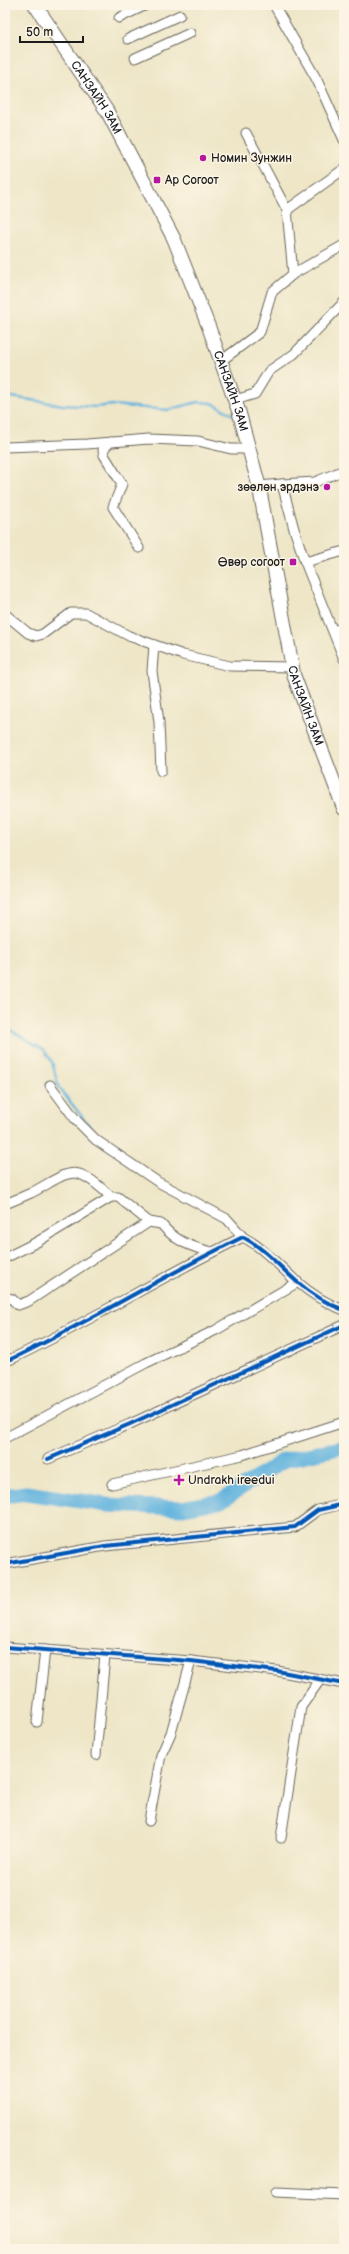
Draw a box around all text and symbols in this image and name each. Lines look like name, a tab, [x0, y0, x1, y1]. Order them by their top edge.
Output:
scale bar	[20, 18, 83, 44]
text: 50 m	[26, 25, 53, 40]
street label: САНЗАЙН ЗАМ	[68, 58, 125, 137]
place label: Номин Зунжин	[211, 151, 292, 166]
marker: Номин Зунжин	[198, 153, 208, 163]
place label: Ар Согоот	[164, 173, 219, 188]
marker: Ар Согоот	[152, 175, 162, 185]
street label: САНЗАЙН ЗАМ	[210, 349, 251, 433]
place label: зөөлөн эрдэнэ	[237, 480, 319, 495]
marker: зөөлөн эрдэнэ	[322, 482, 332, 492]
place label: Өвөр согоот	[218, 555, 285, 570]
marker: Өвөр согоот	[288, 557, 298, 567]
street label: САНЗАЙН ЗАМ	[285, 664, 327, 748]
place label: Undrakh ireedui	[188, 1473, 275, 1488]
marker: Undrakh ireedui	[173, 1474, 185, 1486]

